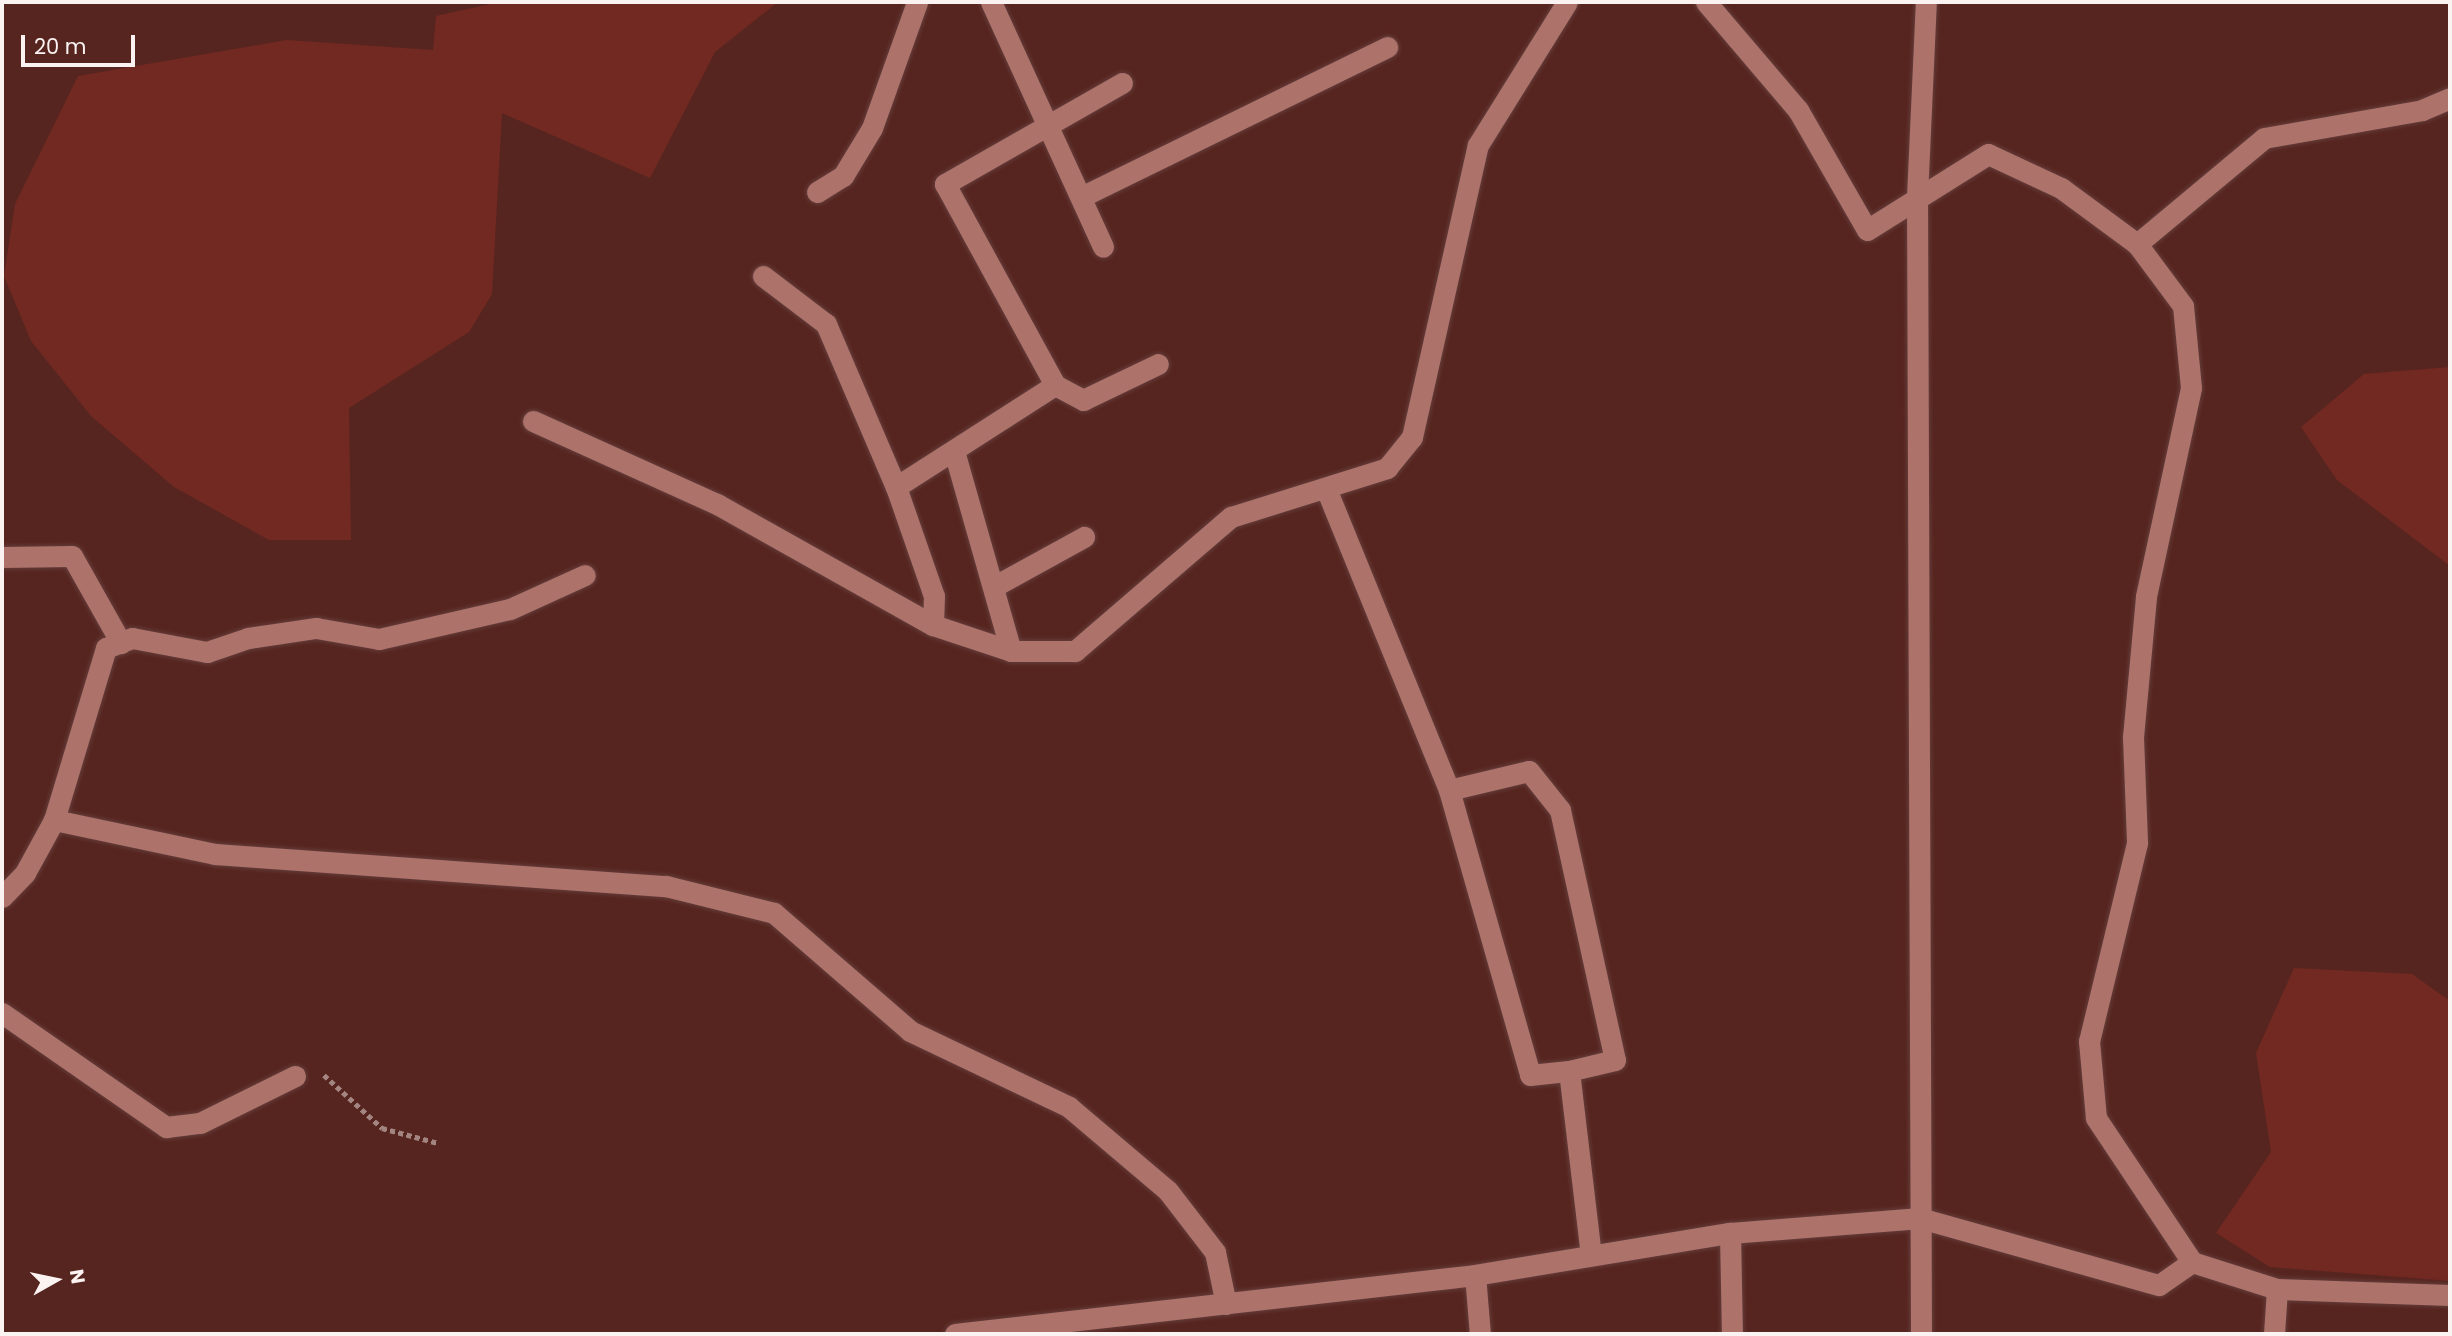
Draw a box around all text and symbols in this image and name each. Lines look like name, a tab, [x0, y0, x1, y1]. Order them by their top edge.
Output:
scale bar	[24, 21, 138, 65]
text: 20 m	[34, 32, 87, 61]
north arrow	[21, 1245, 91, 1315]
text: N	[63, 1267, 92, 1286]

